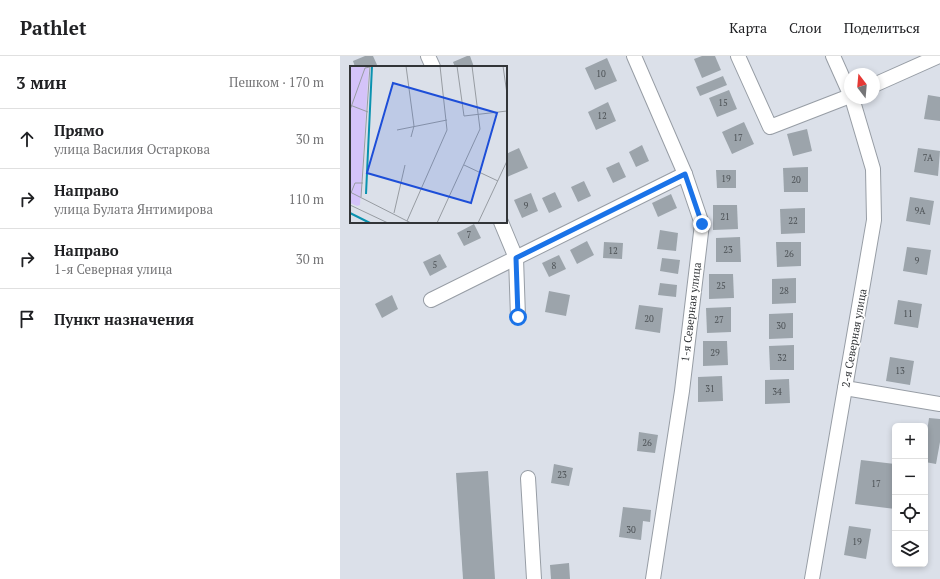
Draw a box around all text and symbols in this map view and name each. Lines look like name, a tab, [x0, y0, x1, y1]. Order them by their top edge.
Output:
text: Pathlet	[20, 15, 86, 40]
text: Карта	[729, 18, 767, 37]
text: Слои	[789, 18, 822, 37]
text: Поделиться	[844, 18, 920, 37]
inset map	[350, 66, 507, 223]
house number: 10	[596, 68, 606, 80]
north arrow	[844, 68, 880, 104]
text: 3 мин	[16, 71, 66, 94]
text: Пешком · 170 m	[229, 73, 324, 91]
house number: 15	[718, 97, 728, 109]
house number: 12	[597, 110, 607, 122]
text: Прямо	[54, 120, 104, 140]
icon: ahead	[16, 128, 38, 150]
text: 30 m	[296, 130, 324, 148]
house number: 17	[733, 132, 743, 144]
text: улица Василия Остаркова	[54, 140, 210, 158]
house number: 7А	[923, 152, 934, 164]
house number: 19	[721, 173, 731, 185]
house number: 20	[791, 174, 801, 186]
text: Направо	[54, 180, 119, 200]
icon: right	[16, 188, 38, 210]
text: 110 m	[289, 190, 324, 208]
text: улица Булата Янтимирова	[54, 200, 213, 218]
house number: 9	[524, 200, 529, 212]
house number: 9А	[915, 205, 926, 217]
house number: 21	[720, 211, 730, 223]
route end	[693, 215, 711, 233]
house number: 22	[788, 215, 798, 227]
house number: 7	[467, 229, 472, 241]
text: Направо	[54, 240, 119, 260]
house number: 23	[723, 244, 733, 256]
house number: 12	[608, 245, 618, 257]
icon: right	[16, 248, 38, 270]
house number: 26	[784, 248, 794, 260]
text: 30 m	[296, 250, 324, 268]
house number: 9	[915, 255, 920, 267]
house number: 5	[433, 259, 438, 271]
text: 1-я Северная улица	[54, 260, 172, 278]
house number: 8	[552, 260, 557, 272]
street label: 1-я Северная улица	[678, 261, 704, 363]
house number: 25	[716, 280, 726, 292]
house number: 28	[779, 285, 789, 297]
street label: 2-я Северная улица	[838, 287, 870, 388]
icon: arrive	[16, 308, 38, 330]
route start	[509, 308, 527, 326]
house number: 11	[903, 308, 913, 320]
text: Пункт назначения	[54, 309, 194, 329]
house number: 20	[644, 313, 654, 325]
house number: 27	[714, 314, 724, 326]
house number: 30	[776, 320, 786, 332]
house number: 29	[710, 347, 720, 359]
house number: 32	[777, 352, 787, 364]
house number: 13	[895, 365, 905, 377]
house number: 31	[705, 383, 715, 395]
house number: 34	[772, 386, 782, 398]
map controls	[892, 423, 928, 567]
button: +	[892, 423, 928, 459]
house number: 26	[642, 437, 652, 449]
button: −	[892, 459, 928, 495]
house number: 23	[557, 469, 567, 481]
house number: 17	[871, 478, 881, 490]
button: locate	[892, 495, 928, 531]
house number: 30	[626, 524, 636, 536]
button: layers	[892, 531, 928, 567]
house number: 19	[852, 536, 862, 548]

